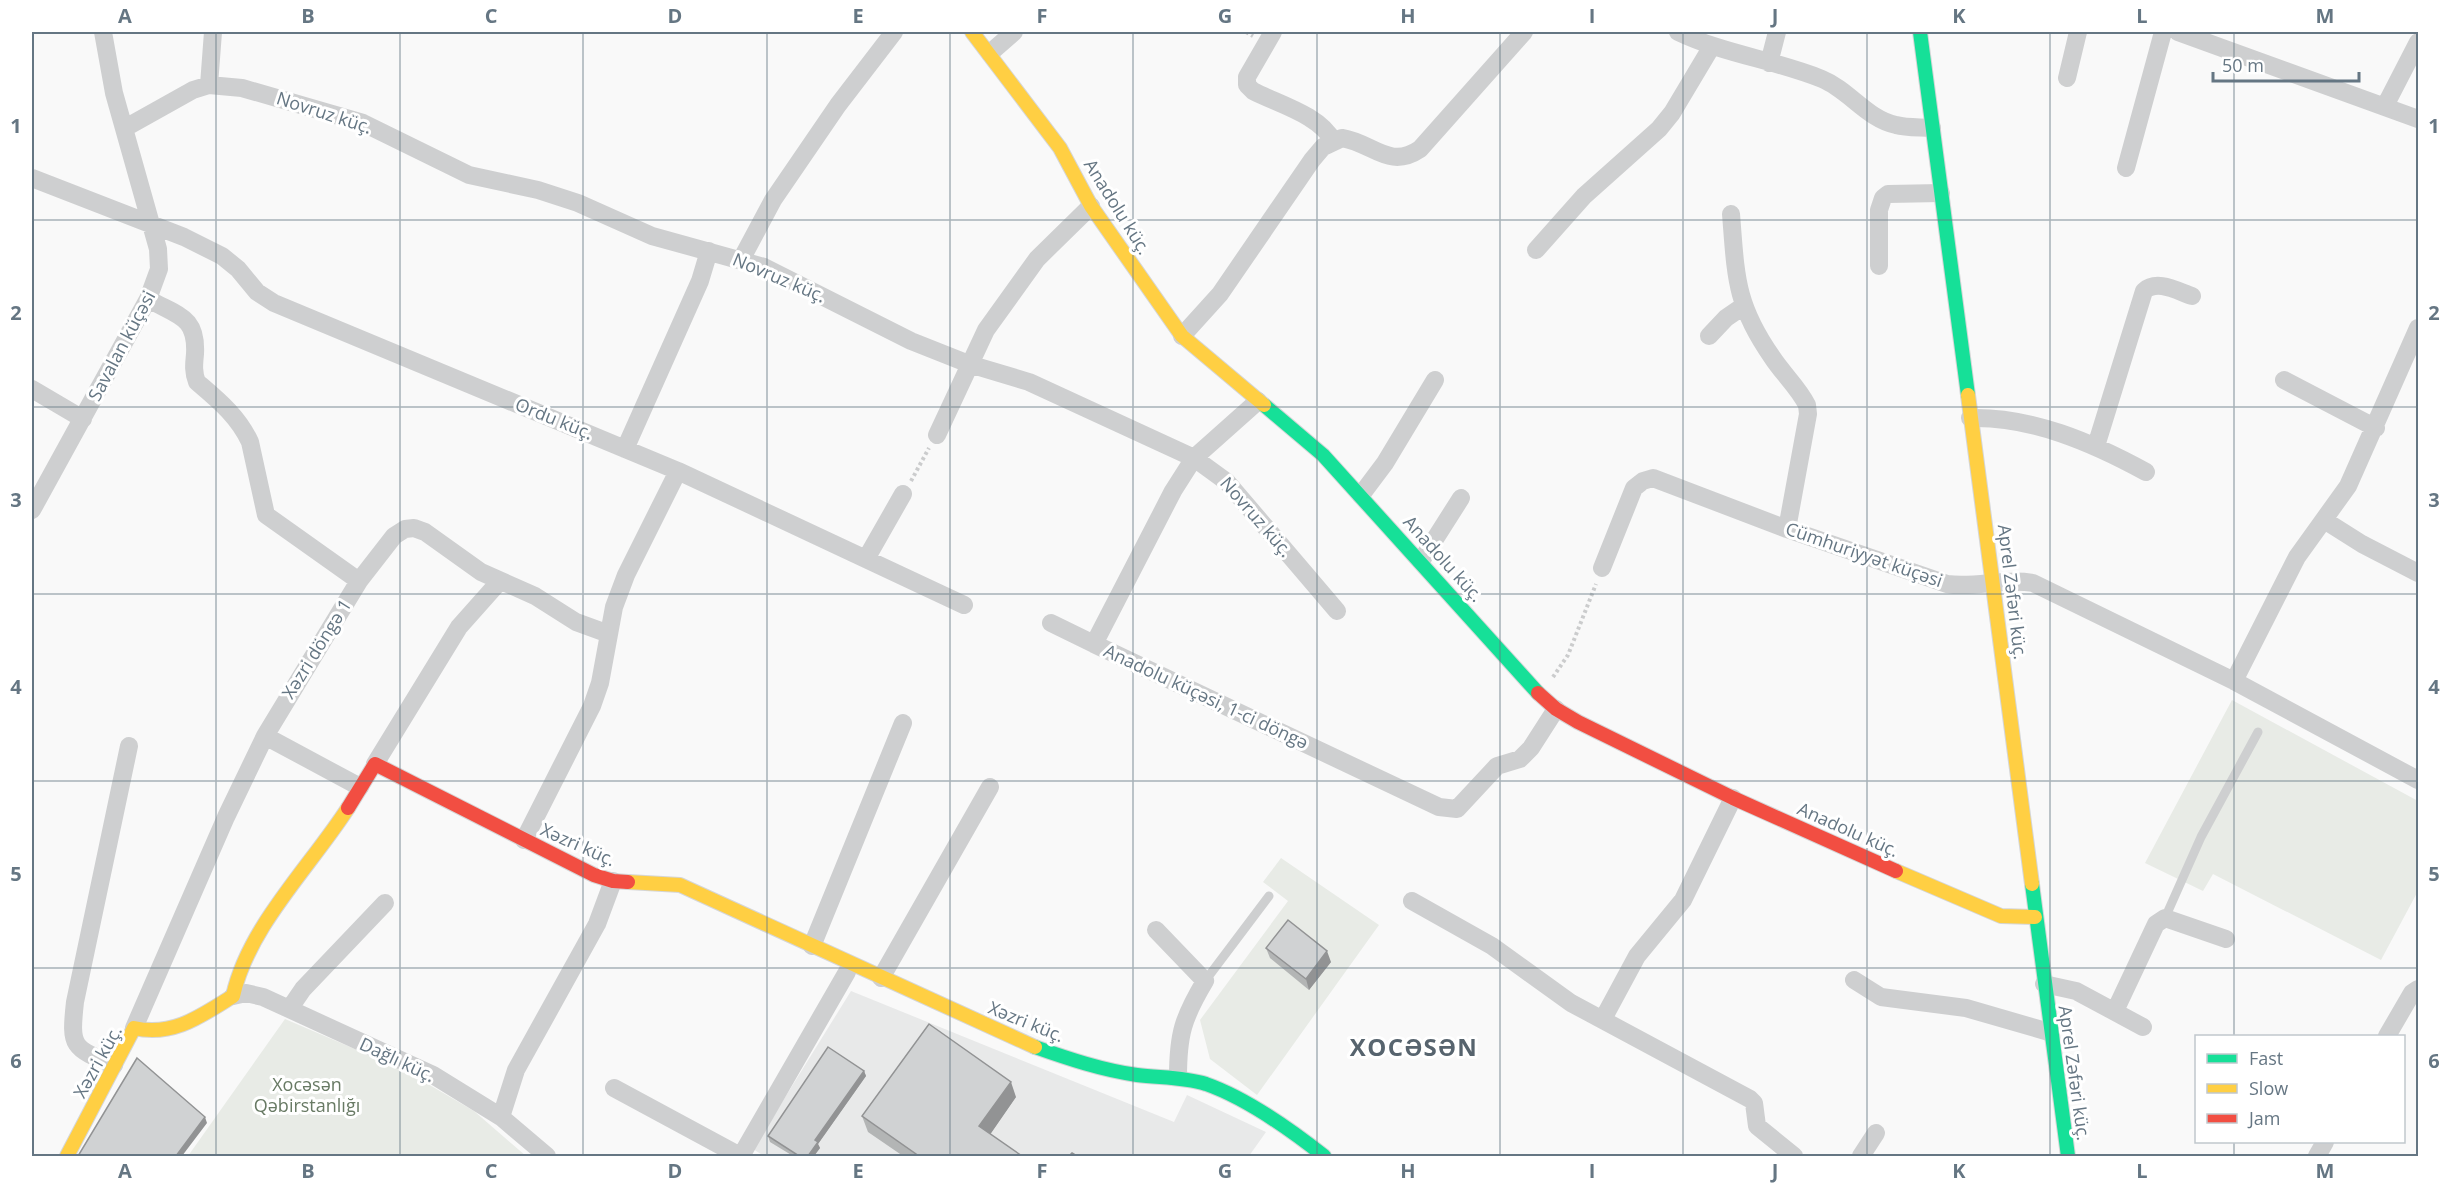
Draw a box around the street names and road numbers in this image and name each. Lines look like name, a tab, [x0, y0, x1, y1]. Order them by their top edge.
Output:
street label: Novruz küç.	[274, 85, 375, 139]
street label: Anadolu küç.	[1079, 154, 1157, 259]
street label: Novruz küç.	[729, 247, 830, 307]
street label: Savalan küçəsi	[82, 286, 160, 405]
street label: Ordu küç.	[512, 392, 597, 445]
street label: Novruz küç.	[1215, 471, 1298, 561]
street label: Anadolu küç.	[1399, 510, 1489, 607]
street label: Cümhuriyyət küçəsi	[1783, 516, 1946, 592]
street label: Aprel Zəfəri küç.	[1993, 523, 2033, 661]
street label: Xəzri döngə 1	[276, 594, 356, 703]
street label: Anadolu küçəsi, 1-ci döngə	[1100, 638, 1312, 754]
street label: Anadolu küç.	[1794, 796, 1903, 862]
street label: Xəzri küç.	[537, 817, 620, 871]
street label: Xəzri küç.	[985, 995, 1068, 1047]
street label: Aprel Zəfəri küç.	[2054, 1004, 2096, 1142]
street label: Xəzri küç.	[67, 1021, 127, 1102]
street label: Dağlı küç.	[356, 1031, 439, 1087]

